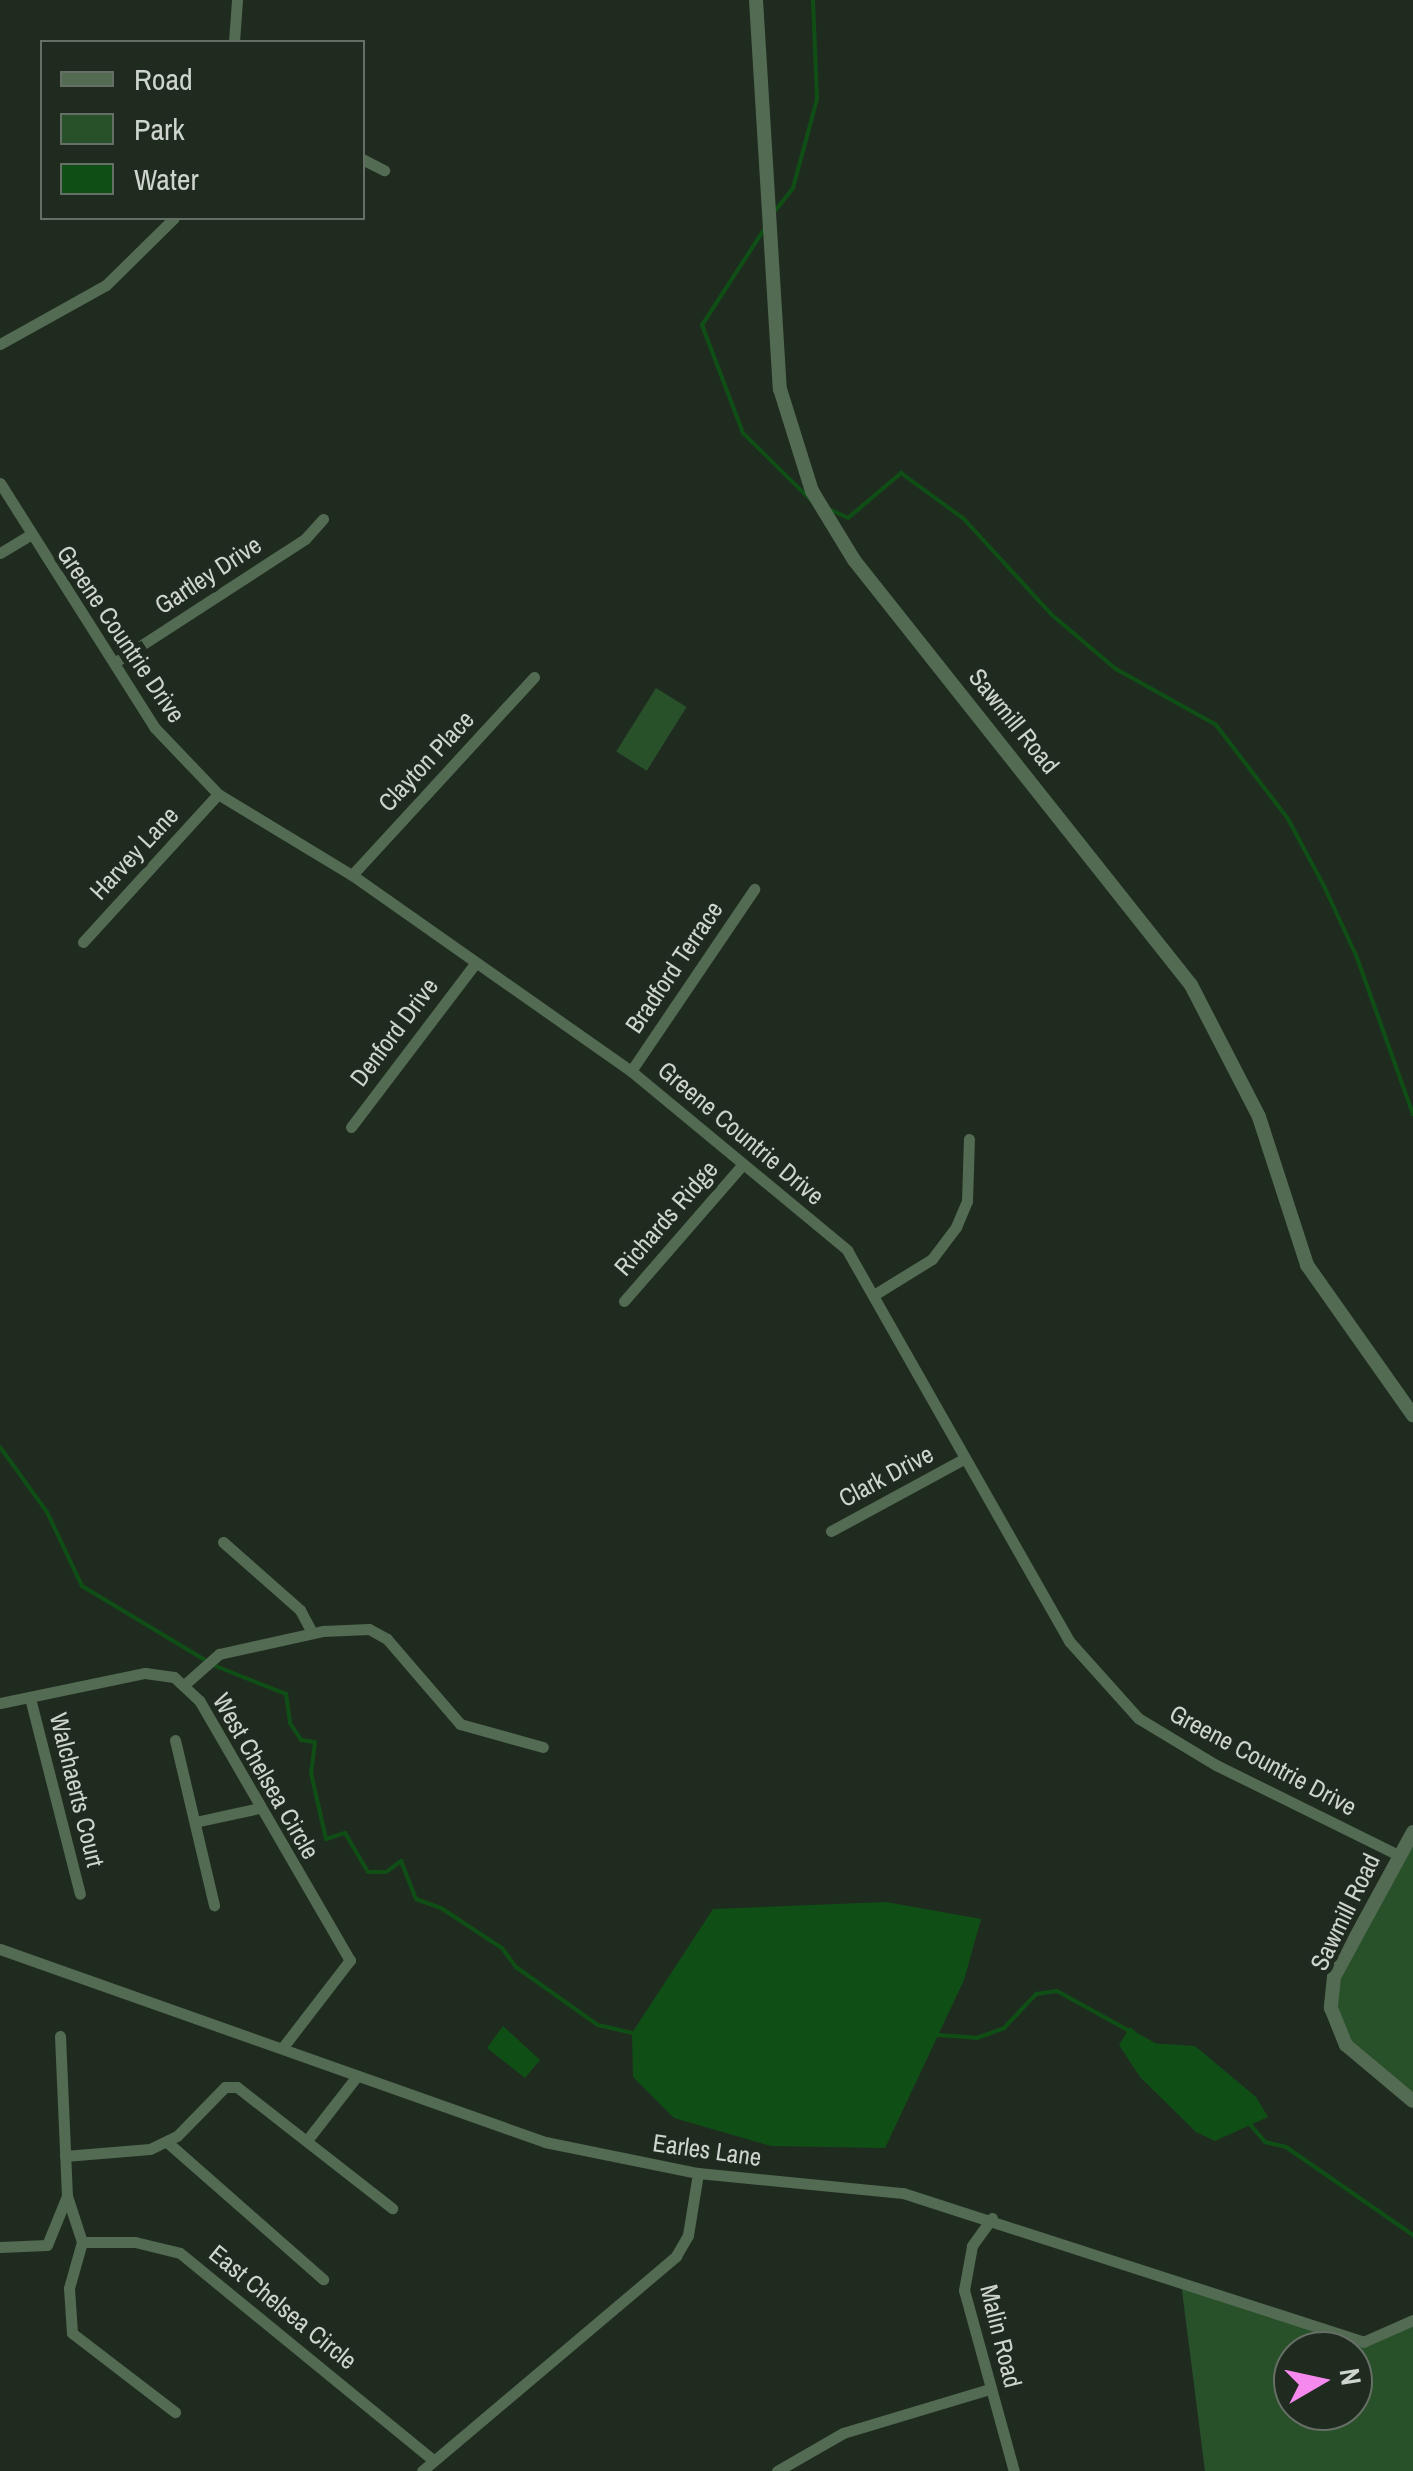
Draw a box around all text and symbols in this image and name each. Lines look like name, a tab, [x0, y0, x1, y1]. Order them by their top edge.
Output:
legend	[40, 40, 365, 220]
text: Road	[134, 59, 193, 99]
text: Park	[134, 109, 185, 149]
text: Water	[134, 159, 199, 199]
street label: Gartley Drive	[149, 530, 267, 620]
street label: Greene Countrie Drive	[51, 540, 191, 728]
street label: Sawmill Road	[963, 662, 1065, 780]
street label: Clayton Place	[372, 705, 480, 817]
street label: Harvey Lane	[83, 800, 185, 906]
street label: Bradford Terrace	[619, 895, 729, 1039]
street label: Denford Drive	[344, 972, 444, 1092]
street label: Greene Countrie Drive	[652, 1055, 830, 1211]
street label: Richards Ridge	[608, 1154, 724, 1282]
street label: Clark Drive	[834, 1439, 938, 1513]
street label: West Chelsea Circle	[206, 1688, 326, 1864]
street label: Greene Countrie Drive	[1164, 1698, 1362, 1822]
street label: Walchaerts Court	[43, 1710, 111, 1870]
street label: Sawmill Road	[1304, 1849, 1386, 1975]
street label: Earles Lane	[651, 2128, 763, 2172]
street label: East Chelsea Circle	[203, 2238, 363, 2376]
street label: Malin Road	[974, 2282, 1028, 2390]
north arrow	[1273, 2331, 1373, 2431]
text: N	[1331, 2365, 1371, 2388]

